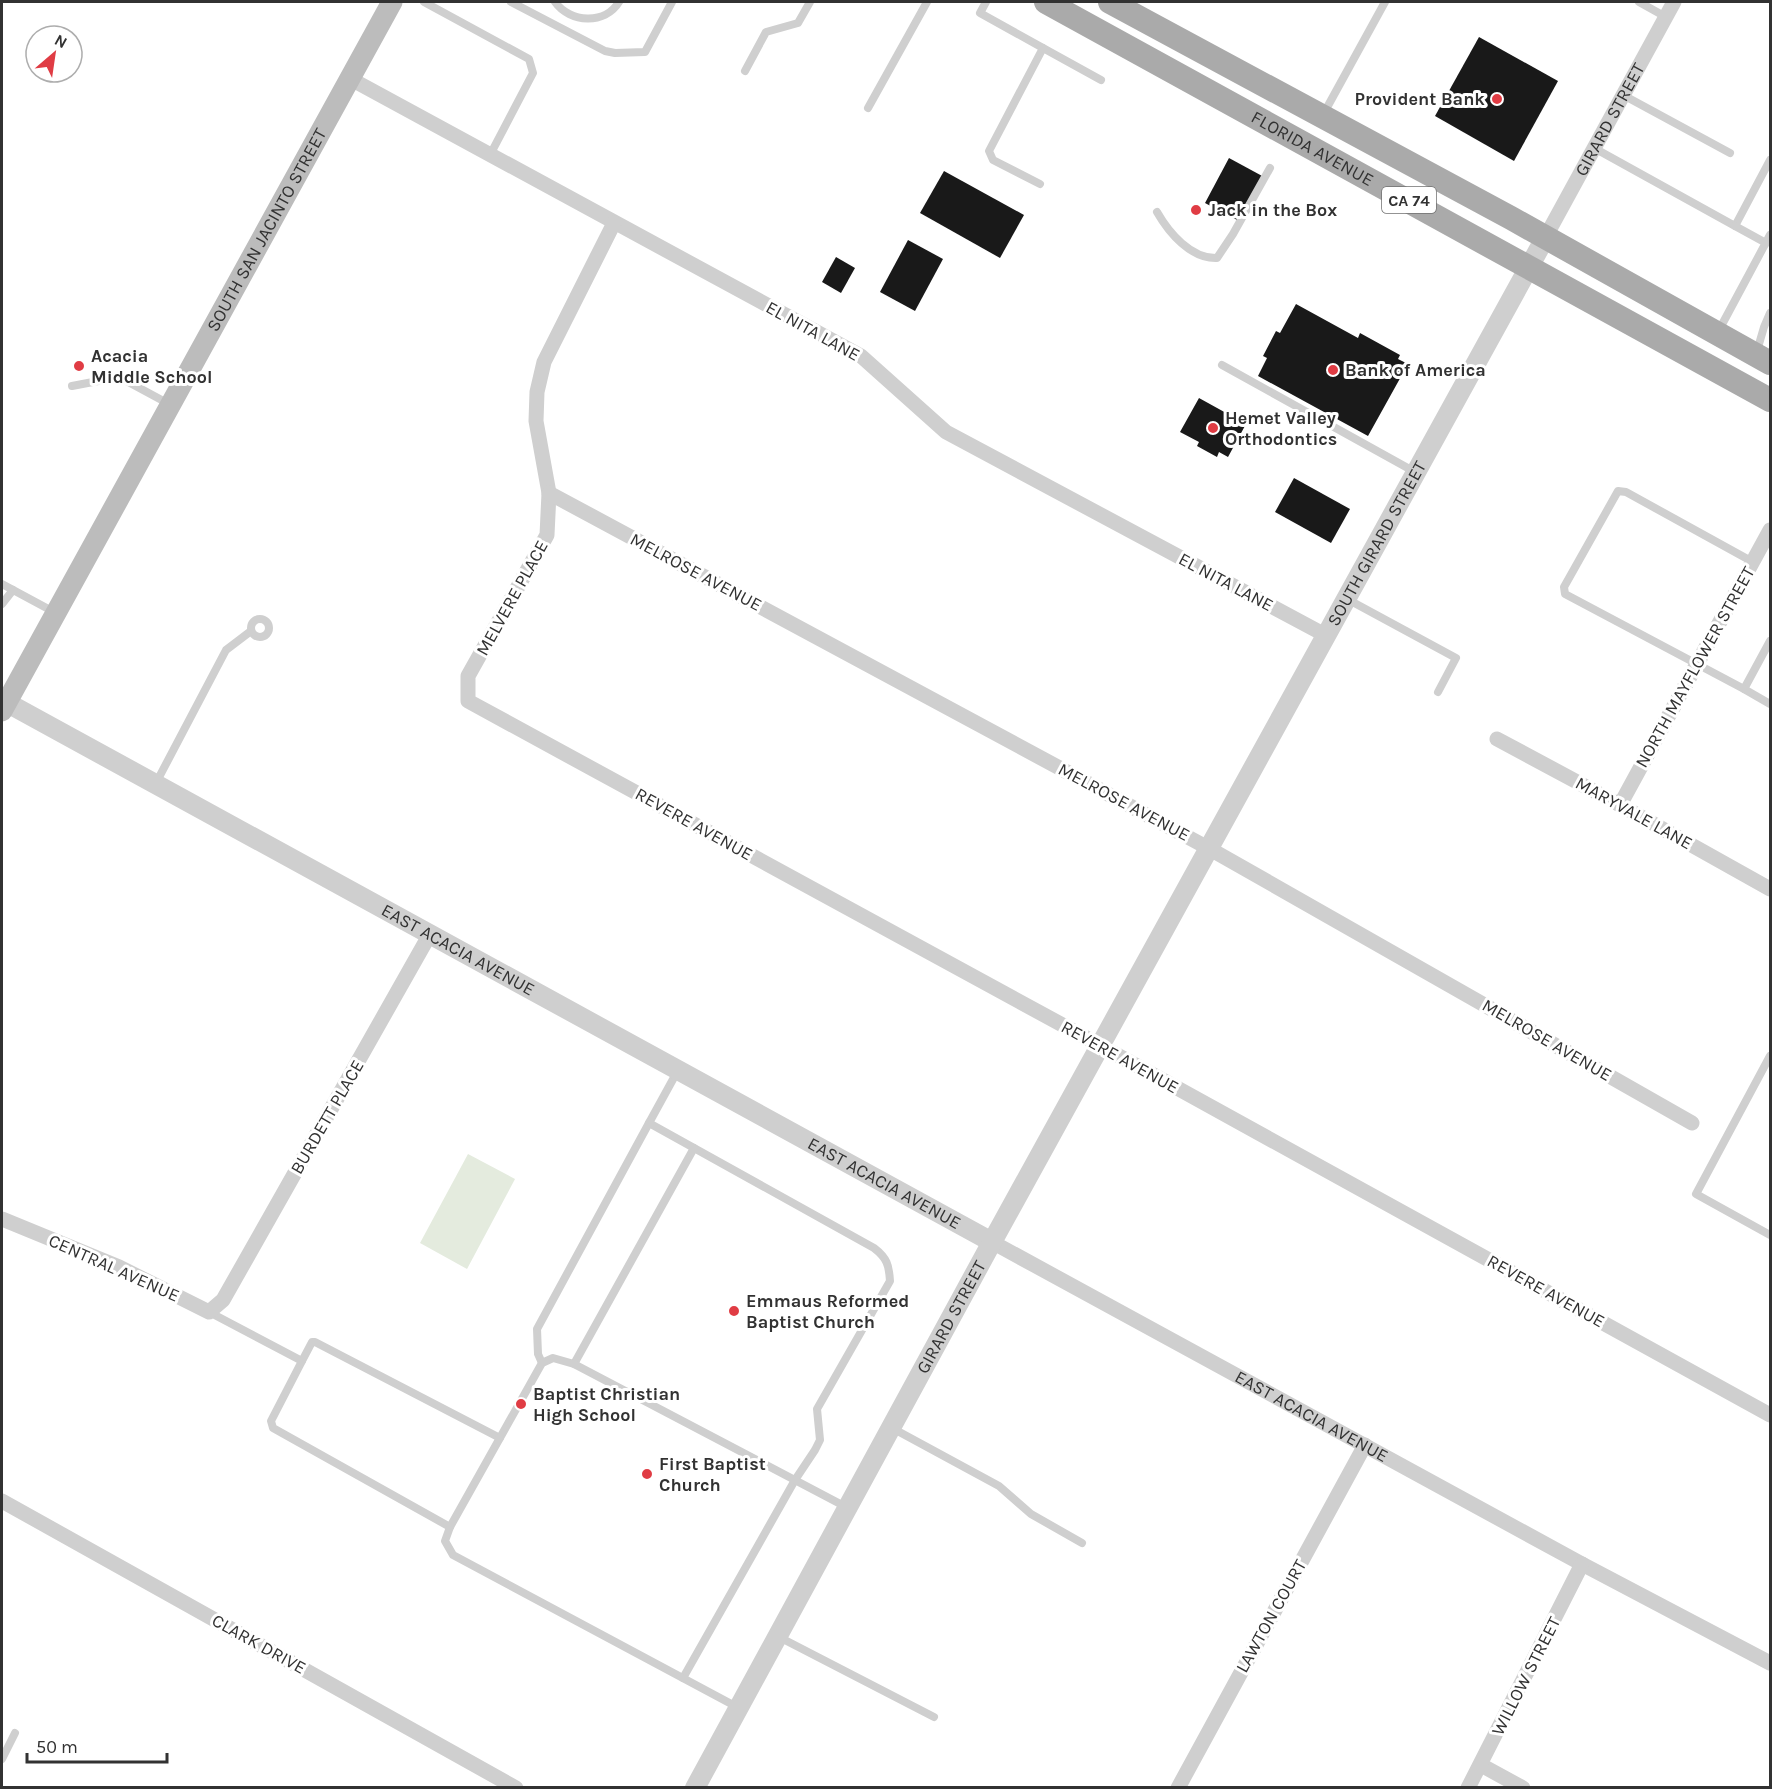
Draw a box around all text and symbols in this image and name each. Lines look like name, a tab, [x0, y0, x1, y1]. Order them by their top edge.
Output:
north arrow	[24, 24, 84, 84]
text: N	[51, 30, 71, 52]
street label: GIRARD STREET	[1570, 59, 1649, 180]
place label: Provident Bank	[1355, 88, 1485, 110]
marker: Provident Bank	[1490, 92, 1504, 106]
street label: FLORIDA AVENUE	[1247, 106, 1377, 191]
street label: SOUTH SAN JACINTO STREET	[202, 125, 331, 335]
road number: CA 74	[1382, 187, 1436, 213]
place label: Jack in the Box	[1208, 199, 1337, 221]
marker: Jack in the Box	[1189, 203, 1203, 217]
street label: EL NITA LANE	[762, 296, 864, 366]
place label: Acacia Middle School	[91, 345, 212, 388]
marker: Acacia Middle School	[72, 359, 86, 373]
place label: Bank of America	[1345, 359, 1486, 381]
marker: Bank of America	[1326, 363, 1340, 377]
place label: Hemet Valley Orthodontics	[1225, 407, 1337, 450]
marker: Hemet Valley Orthodontics	[1206, 421, 1220, 435]
street label: SOUTH GIRARD STREET	[1322, 457, 1431, 630]
street label: MELROSE AVENUE	[626, 528, 766, 616]
street label: MELVERE PLACE	[471, 536, 553, 660]
street label: EL NITA LANE	[1175, 548, 1277, 616]
street label: NORTH MAYFLOWER STREET	[1630, 563, 1760, 771]
street label: MELROSE AVENUE	[1054, 758, 1194, 846]
street label: MARYVALE LANE	[1572, 772, 1696, 854]
street label: REVERE AVENUE	[631, 783, 757, 865]
street label: EAST ACACIA AVENUE	[378, 899, 539, 1001]
street label: MELROSE AVENUE	[1478, 994, 1616, 1086]
street label: REVERE AVENUE	[1057, 1016, 1183, 1098]
street label: BURDETT PLACE	[285, 1056, 369, 1178]
street label: EAST ACACIA AVENUE	[804, 1132, 965, 1234]
street label: CENTRAL AVENUE	[45, 1229, 183, 1307]
street label: REVERE AVENUE	[1483, 1250, 1609, 1332]
street label: GIRARD STREET	[911, 1257, 991, 1377]
place label: Emmaus Reformed Baptist Church	[746, 1290, 909, 1333]
marker: Emmaus Reformed Baptist Church	[727, 1304, 741, 1318]
street label: EAST ACACIA AVENUE	[1231, 1366, 1392, 1467]
place label: Baptist Christian High School	[533, 1383, 680, 1426]
marker: Baptist Christian High School	[514, 1397, 528, 1411]
place label: First Baptist Church	[659, 1453, 766, 1496]
marker: First Baptist Church	[640, 1467, 654, 1481]
street label: LAWTON COURT	[1231, 1556, 1311, 1676]
street label: CLARK DRIVE	[208, 1609, 310, 1679]
street label: WILLOW STREET	[1487, 1613, 1565, 1739]
scale bar	[27, 1726, 166, 1764]
text: 50 m	[36, 1736, 78, 1758]

